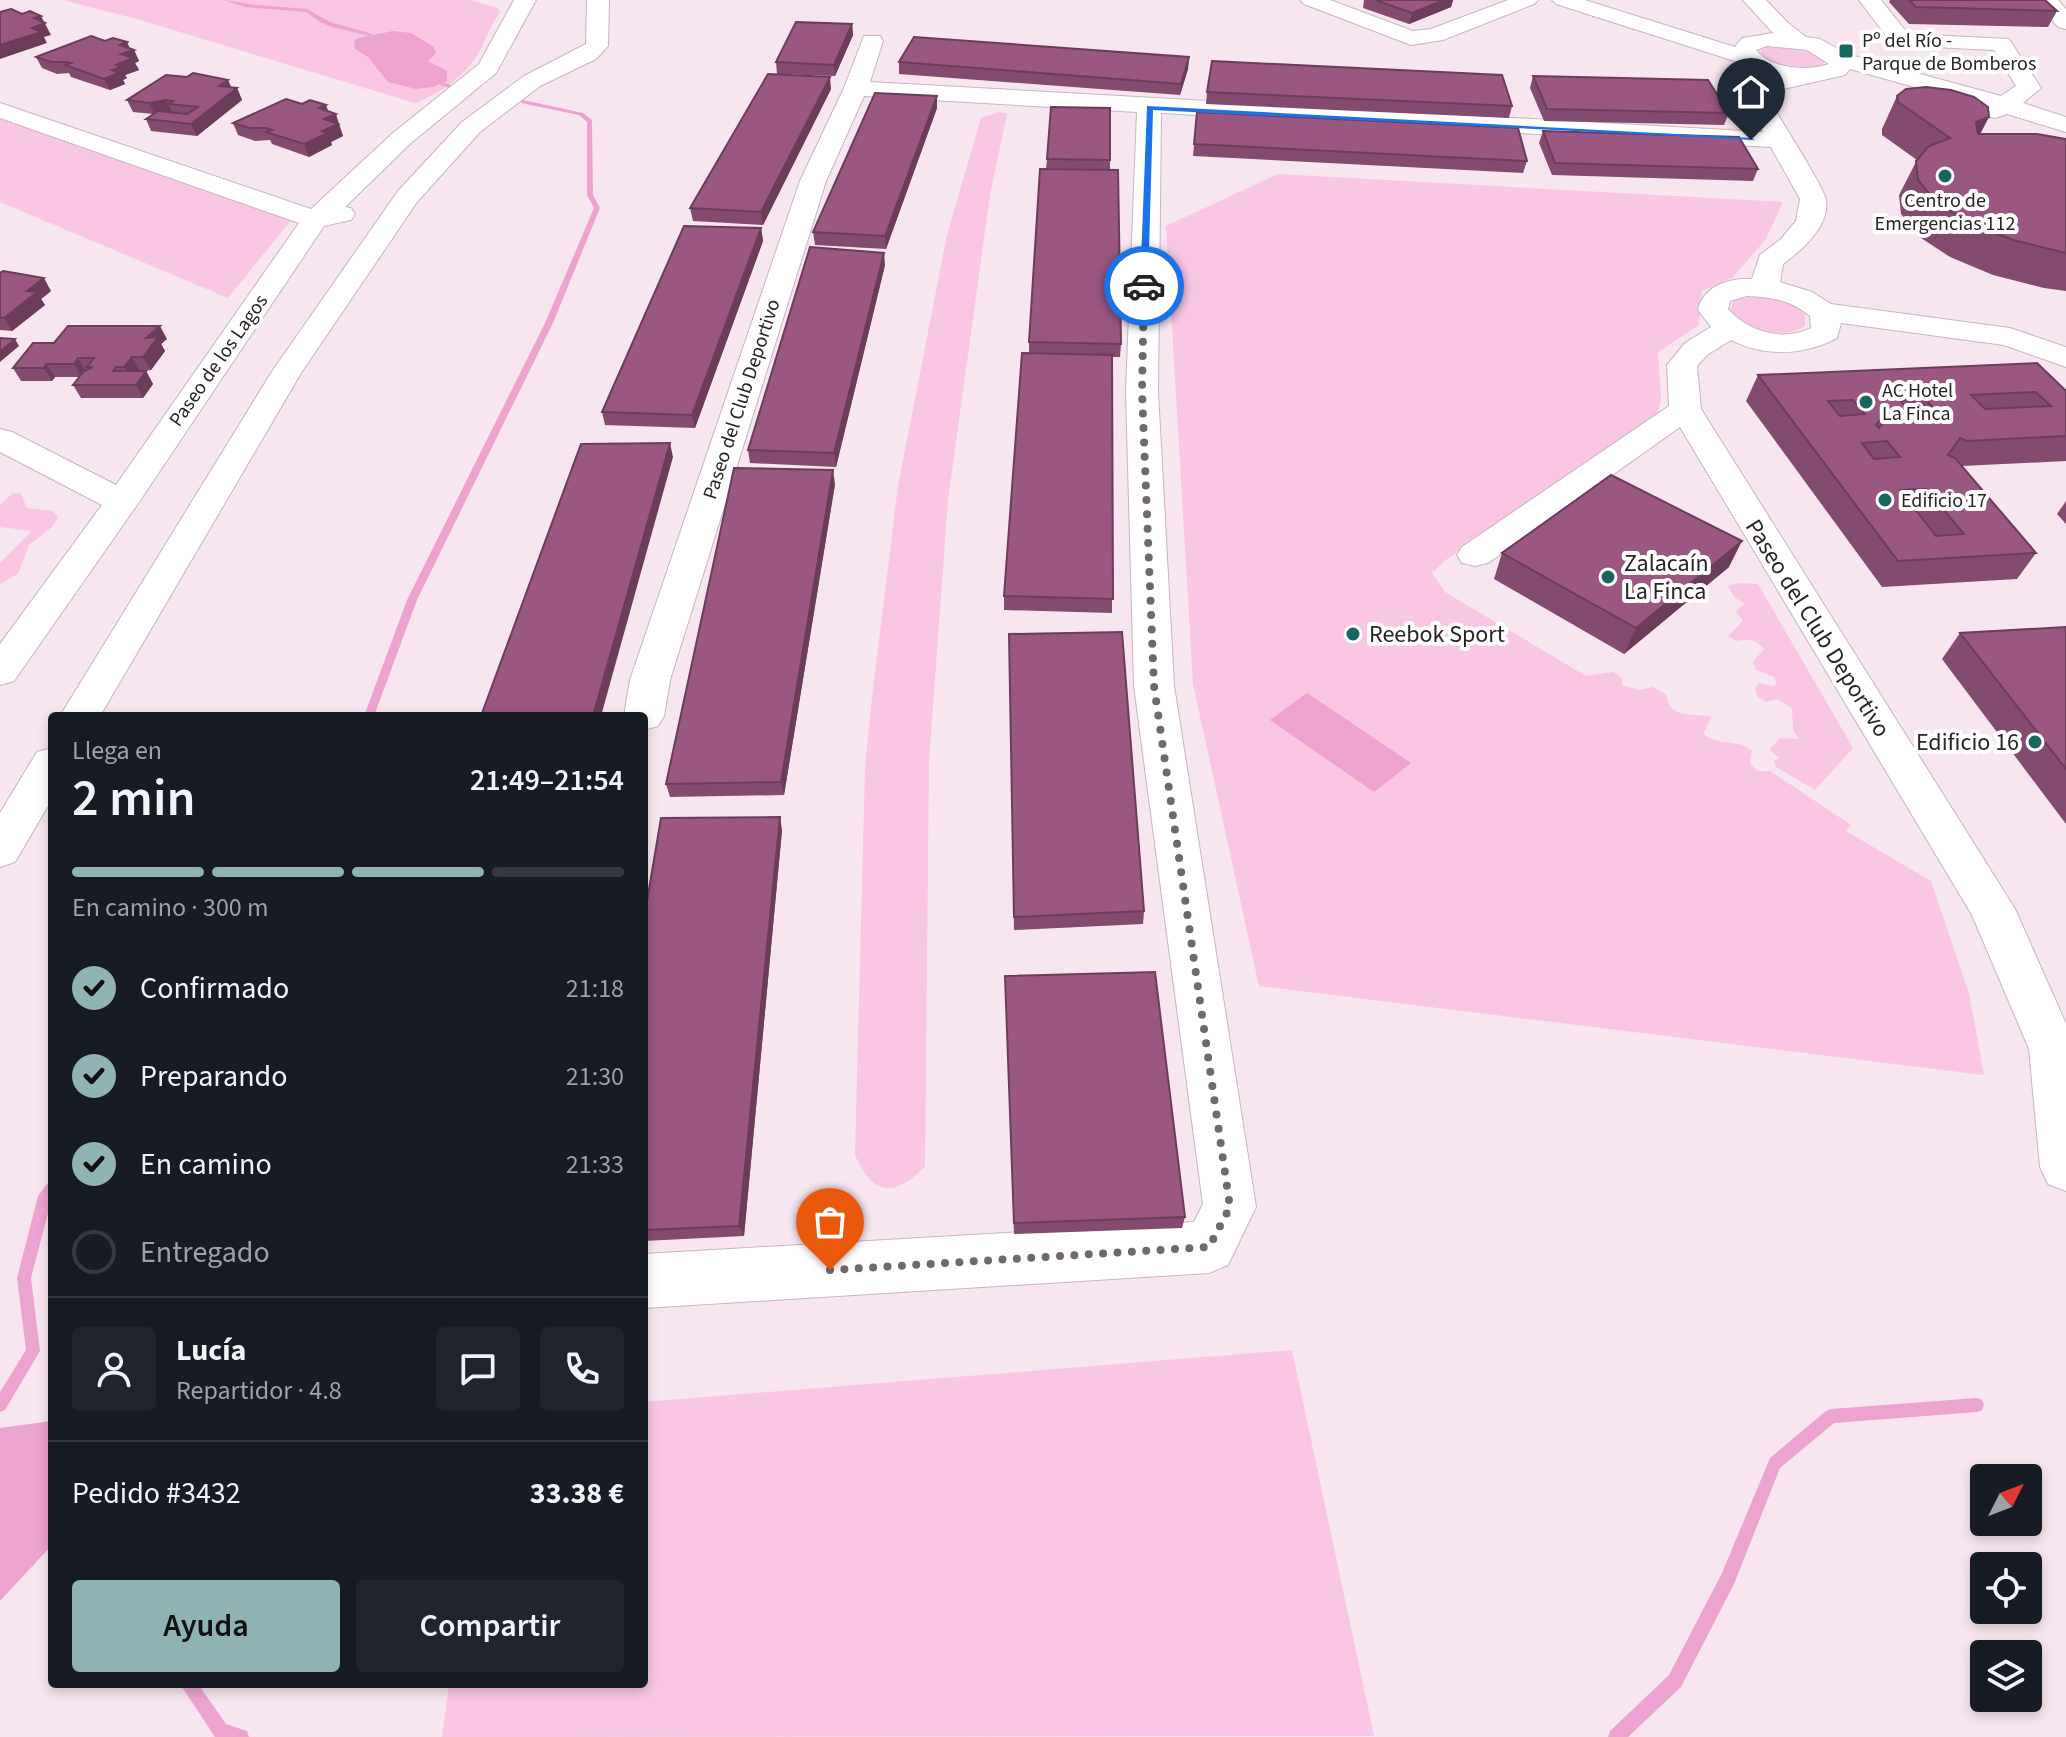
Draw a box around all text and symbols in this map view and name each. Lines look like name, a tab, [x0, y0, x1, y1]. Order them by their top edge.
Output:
place label: Pº del Río - Parque de Bomberos	[1862, 27, 2036, 78]
marker: Pº del Río - Parque de Bomberos	[1837, 42, 1855, 60]
pin	[1717, 58, 1785, 140]
icon: home	[1729, 70, 1773, 114]
marker: Centro de Emergencias 112	[1936, 167, 1954, 185]
place label: Centro de Emergencias 112	[1875, 187, 2015, 238]
courier	[1104, 246, 1184, 326]
icon: car	[1122, 264, 1166, 308]
street label: Paseo de los Lagos	[163, 289, 275, 432]
street label: Paseo del Club Deportivo	[696, 296, 788, 503]
place label: AC Hotel La Finca	[1882, 377, 1953, 428]
marker: AC Hotel La Finca	[1857, 393, 1875, 411]
place label: Edificio 17	[1901, 487, 1987, 515]
marker: Edificio 17	[1876, 491, 1894, 509]
street label: Paseo del Club Deportivo	[1736, 513, 1899, 744]
place label: Zalacaín La Finca	[1624, 546, 1709, 609]
marker: Zalacaín La Finca	[1599, 568, 1617, 586]
place label: Reebok Sport	[1369, 617, 1505, 652]
marker: Reebok Sport	[1344, 625, 1362, 643]
place label: Edificio 16	[1916, 725, 2019, 760]
text: Llega en	[72, 732, 162, 769]
marker: Edificio 16	[2026, 733, 2044, 751]
text: 21:49–21:54	[470, 759, 624, 802]
text: 2 min	[72, 762, 196, 836]
text: En camino · 300 m	[72, 889, 268, 926]
icon: check	[72, 966, 116, 1010]
text: Confirmado	[140, 967, 289, 1010]
text: 21:18	[566, 970, 624, 1007]
icon: check	[72, 1054, 116, 1098]
text: Preparando	[140, 1055, 287, 1098]
text: 21:30	[566, 1058, 624, 1095]
icon: check	[72, 1142, 116, 1186]
text: En camino	[140, 1143, 272, 1186]
text: 21:33	[566, 1146, 624, 1183]
pin	[796, 1188, 864, 1270]
icon: bag	[808, 1200, 852, 1244]
text: Entregado	[140, 1231, 270, 1274]
button: person	[72, 1327, 156, 1411]
button: chat	[436, 1327, 520, 1411]
button: phone	[540, 1327, 624, 1411]
text: Lucía	[176, 1329, 246, 1372]
text: Repartidor · 4.8	[176, 1372, 342, 1409]
north arrow	[1970, 1464, 2042, 1536]
map controls	[1970, 1464, 2042, 1712]
text: Pedido #3432	[72, 1472, 241, 1515]
text: 33.38 €	[530, 1472, 624, 1515]
button: locate	[1970, 1552, 2042, 1624]
button: Ayuda	[72, 1580, 340, 1672]
button: Compartir	[356, 1580, 624, 1672]
button: layers	[1970, 1640, 2042, 1712]

